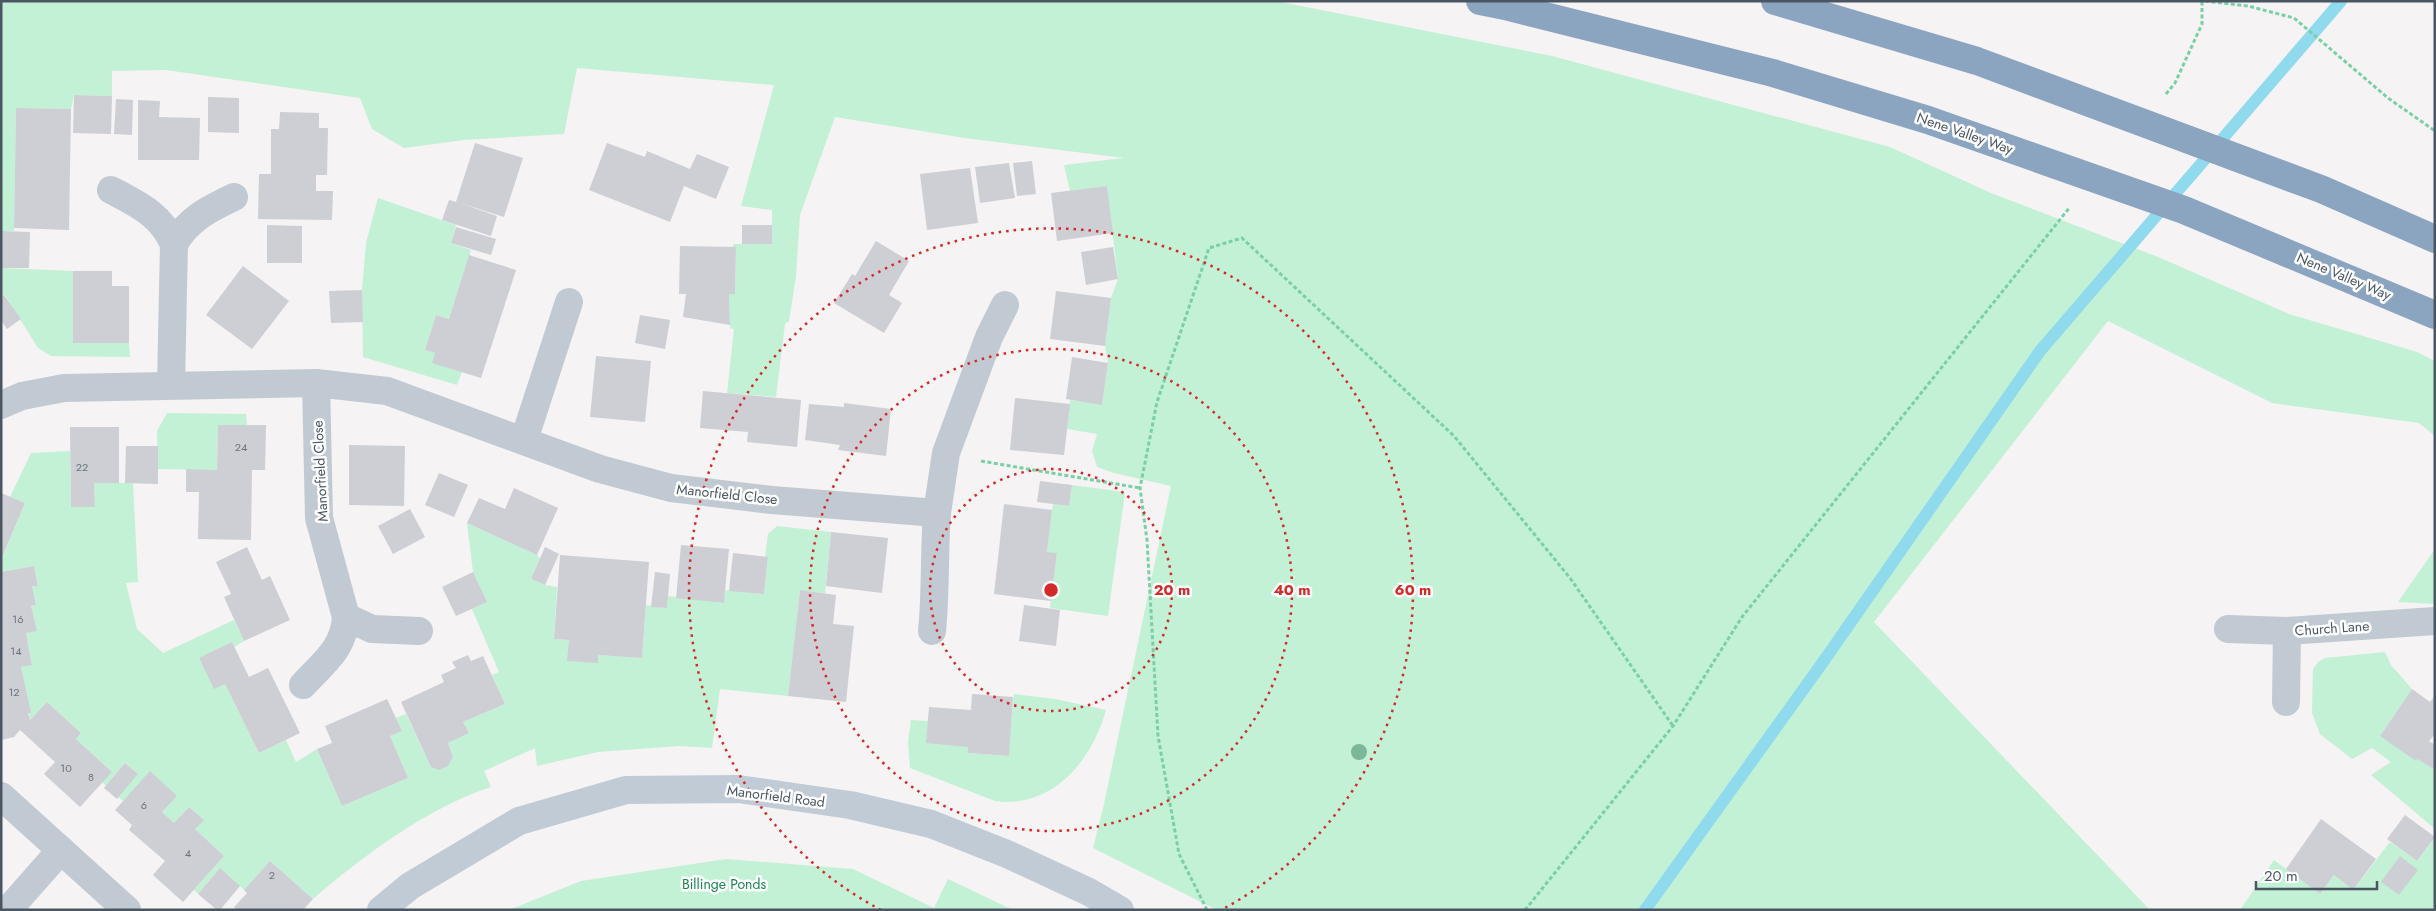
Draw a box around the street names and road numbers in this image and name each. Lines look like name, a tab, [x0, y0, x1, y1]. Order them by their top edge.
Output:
street label: Nene Valley Way	[1914, 107, 2017, 159]
street label: Nene Valley Way	[2294, 247, 2395, 305]
street label: Manorfield Close	[307, 420, 333, 522]
street label: Manorfield Close	[676, 479, 778, 509]
street label: Church Lane	[2294, 615, 2370, 641]
street label: Manorfield Road	[726, 780, 826, 812]

